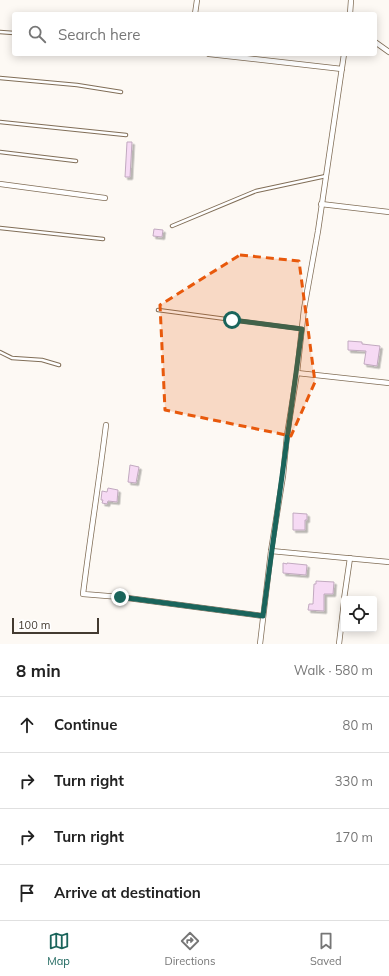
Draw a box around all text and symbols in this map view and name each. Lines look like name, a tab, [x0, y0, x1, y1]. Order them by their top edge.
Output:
search box	[12, 12, 377, 56]
icon: search	[26, 23, 48, 45]
text: Search here	[58, 25, 140, 44]
route start	[223, 311, 241, 329]
route end	[111, 588, 129, 606]
map controls	[341, 596, 377, 632]
button: locate	[341, 596, 377, 632]
scale bar	[12, 616, 99, 635]
text: 100 m	[18, 618, 50, 632]
text: 8 min	[16, 660, 61, 681]
text: Walk · 580 m	[294, 662, 373, 678]
icon: ahead	[16, 714, 38, 736]
text: Continue	[54, 715, 117, 734]
text: 80 m	[343, 717, 373, 733]
icon: right	[16, 770, 38, 792]
text: Turn right	[54, 771, 124, 790]
text: 330 m	[335, 773, 373, 789]
icon: right	[16, 826, 38, 848]
text: Turn right	[54, 827, 124, 846]
text: 170 m	[335, 829, 373, 845]
icon: arrive	[16, 882, 38, 904]
text: Arrive at destination	[54, 883, 201, 902]
tab: Map	[47, 930, 70, 968]
tab: Directions	[165, 930, 215, 968]
tab: Saved	[310, 930, 342, 968]

